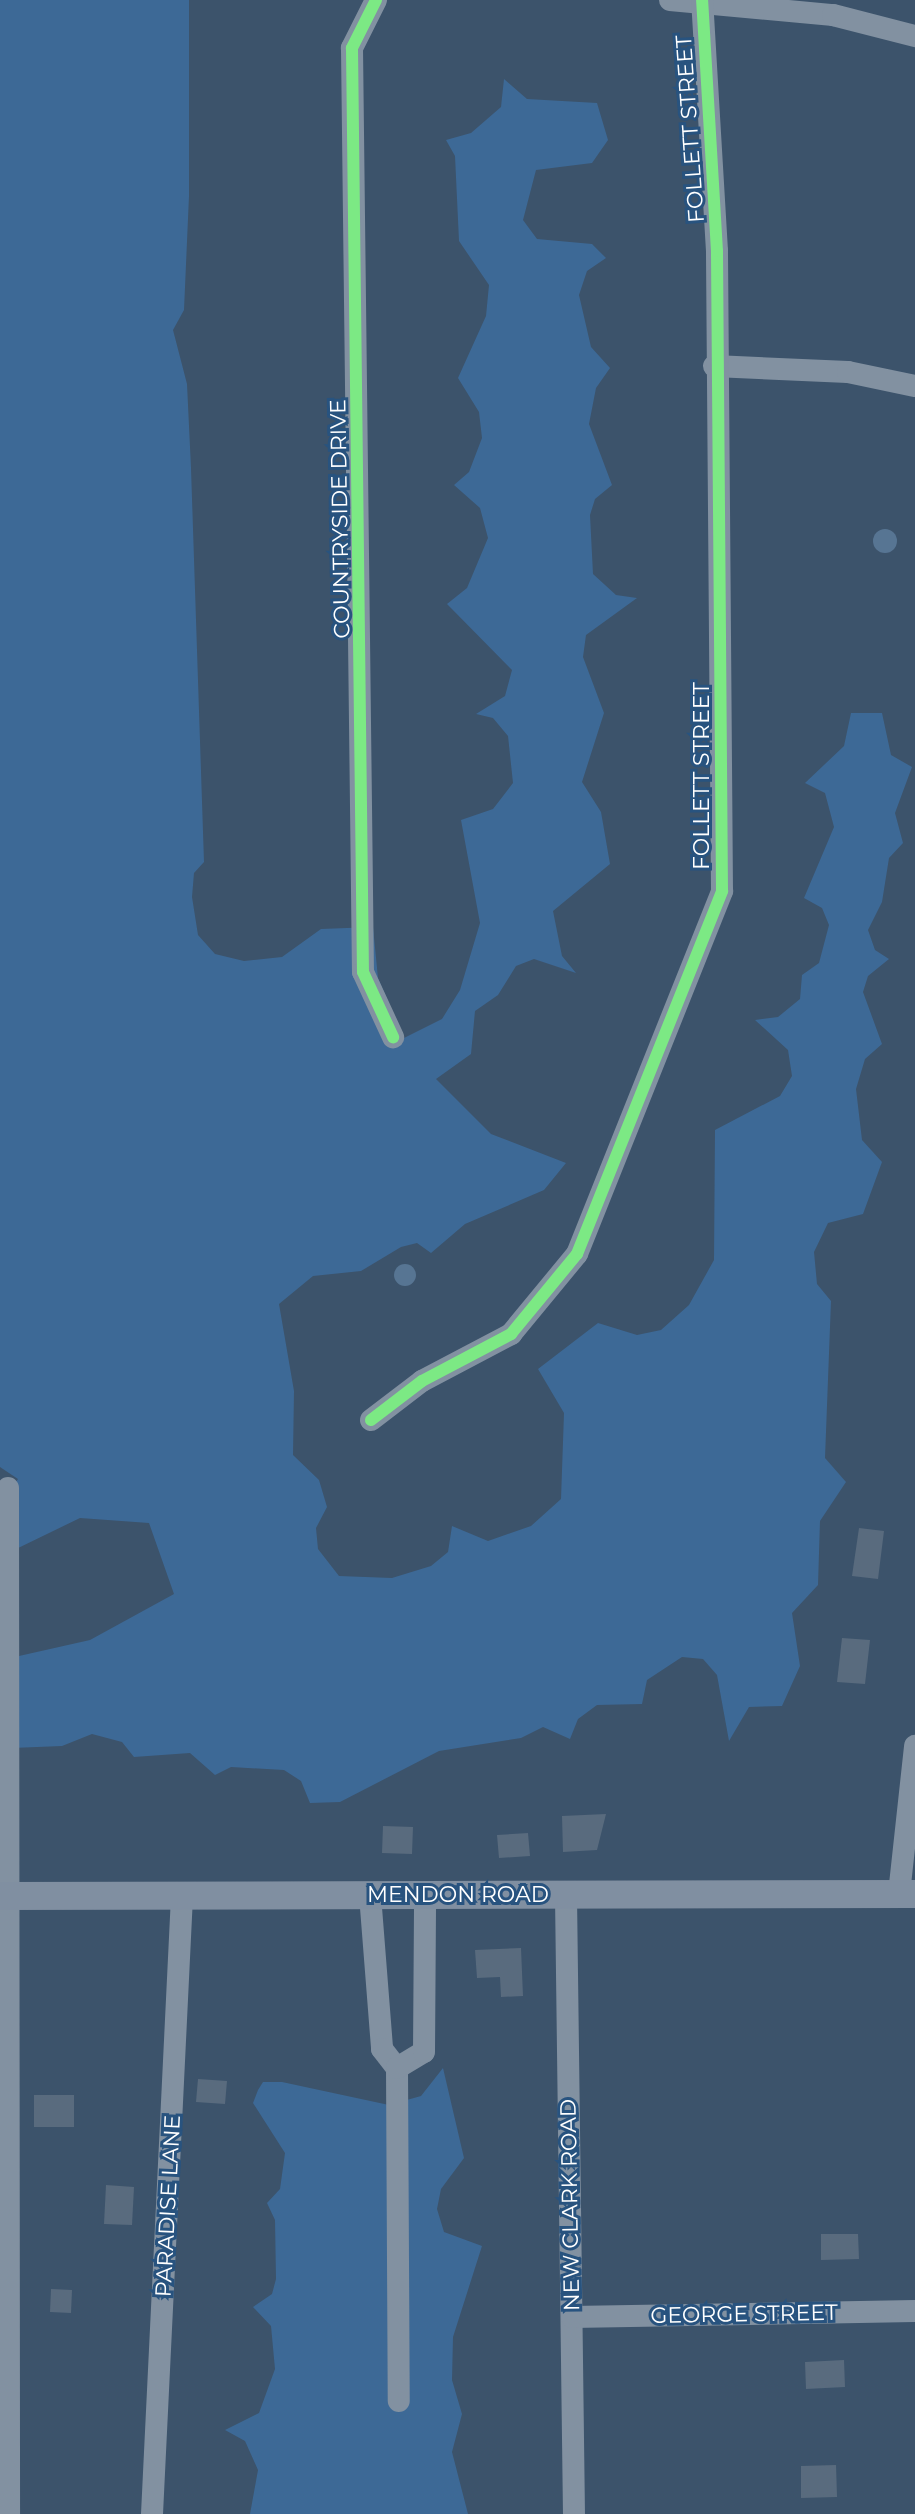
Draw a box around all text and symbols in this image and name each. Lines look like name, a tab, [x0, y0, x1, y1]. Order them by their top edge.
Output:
street label: FOLLETT STREET	[670, 34, 710, 224]
street label: COUNTRYSIDE DRIVE	[325, 399, 355, 639]
street label: FOLLETT STREET	[689, 682, 715, 870]
street label: MENDON ROAD	[367, 1882, 549, 1908]
street label: NEW CLARK ROAD	[555, 2099, 585, 2311]
street label: PARADISE LANE	[150, 2114, 186, 2298]
street label: GEORGE STREET	[650, 2299, 838, 2329]

